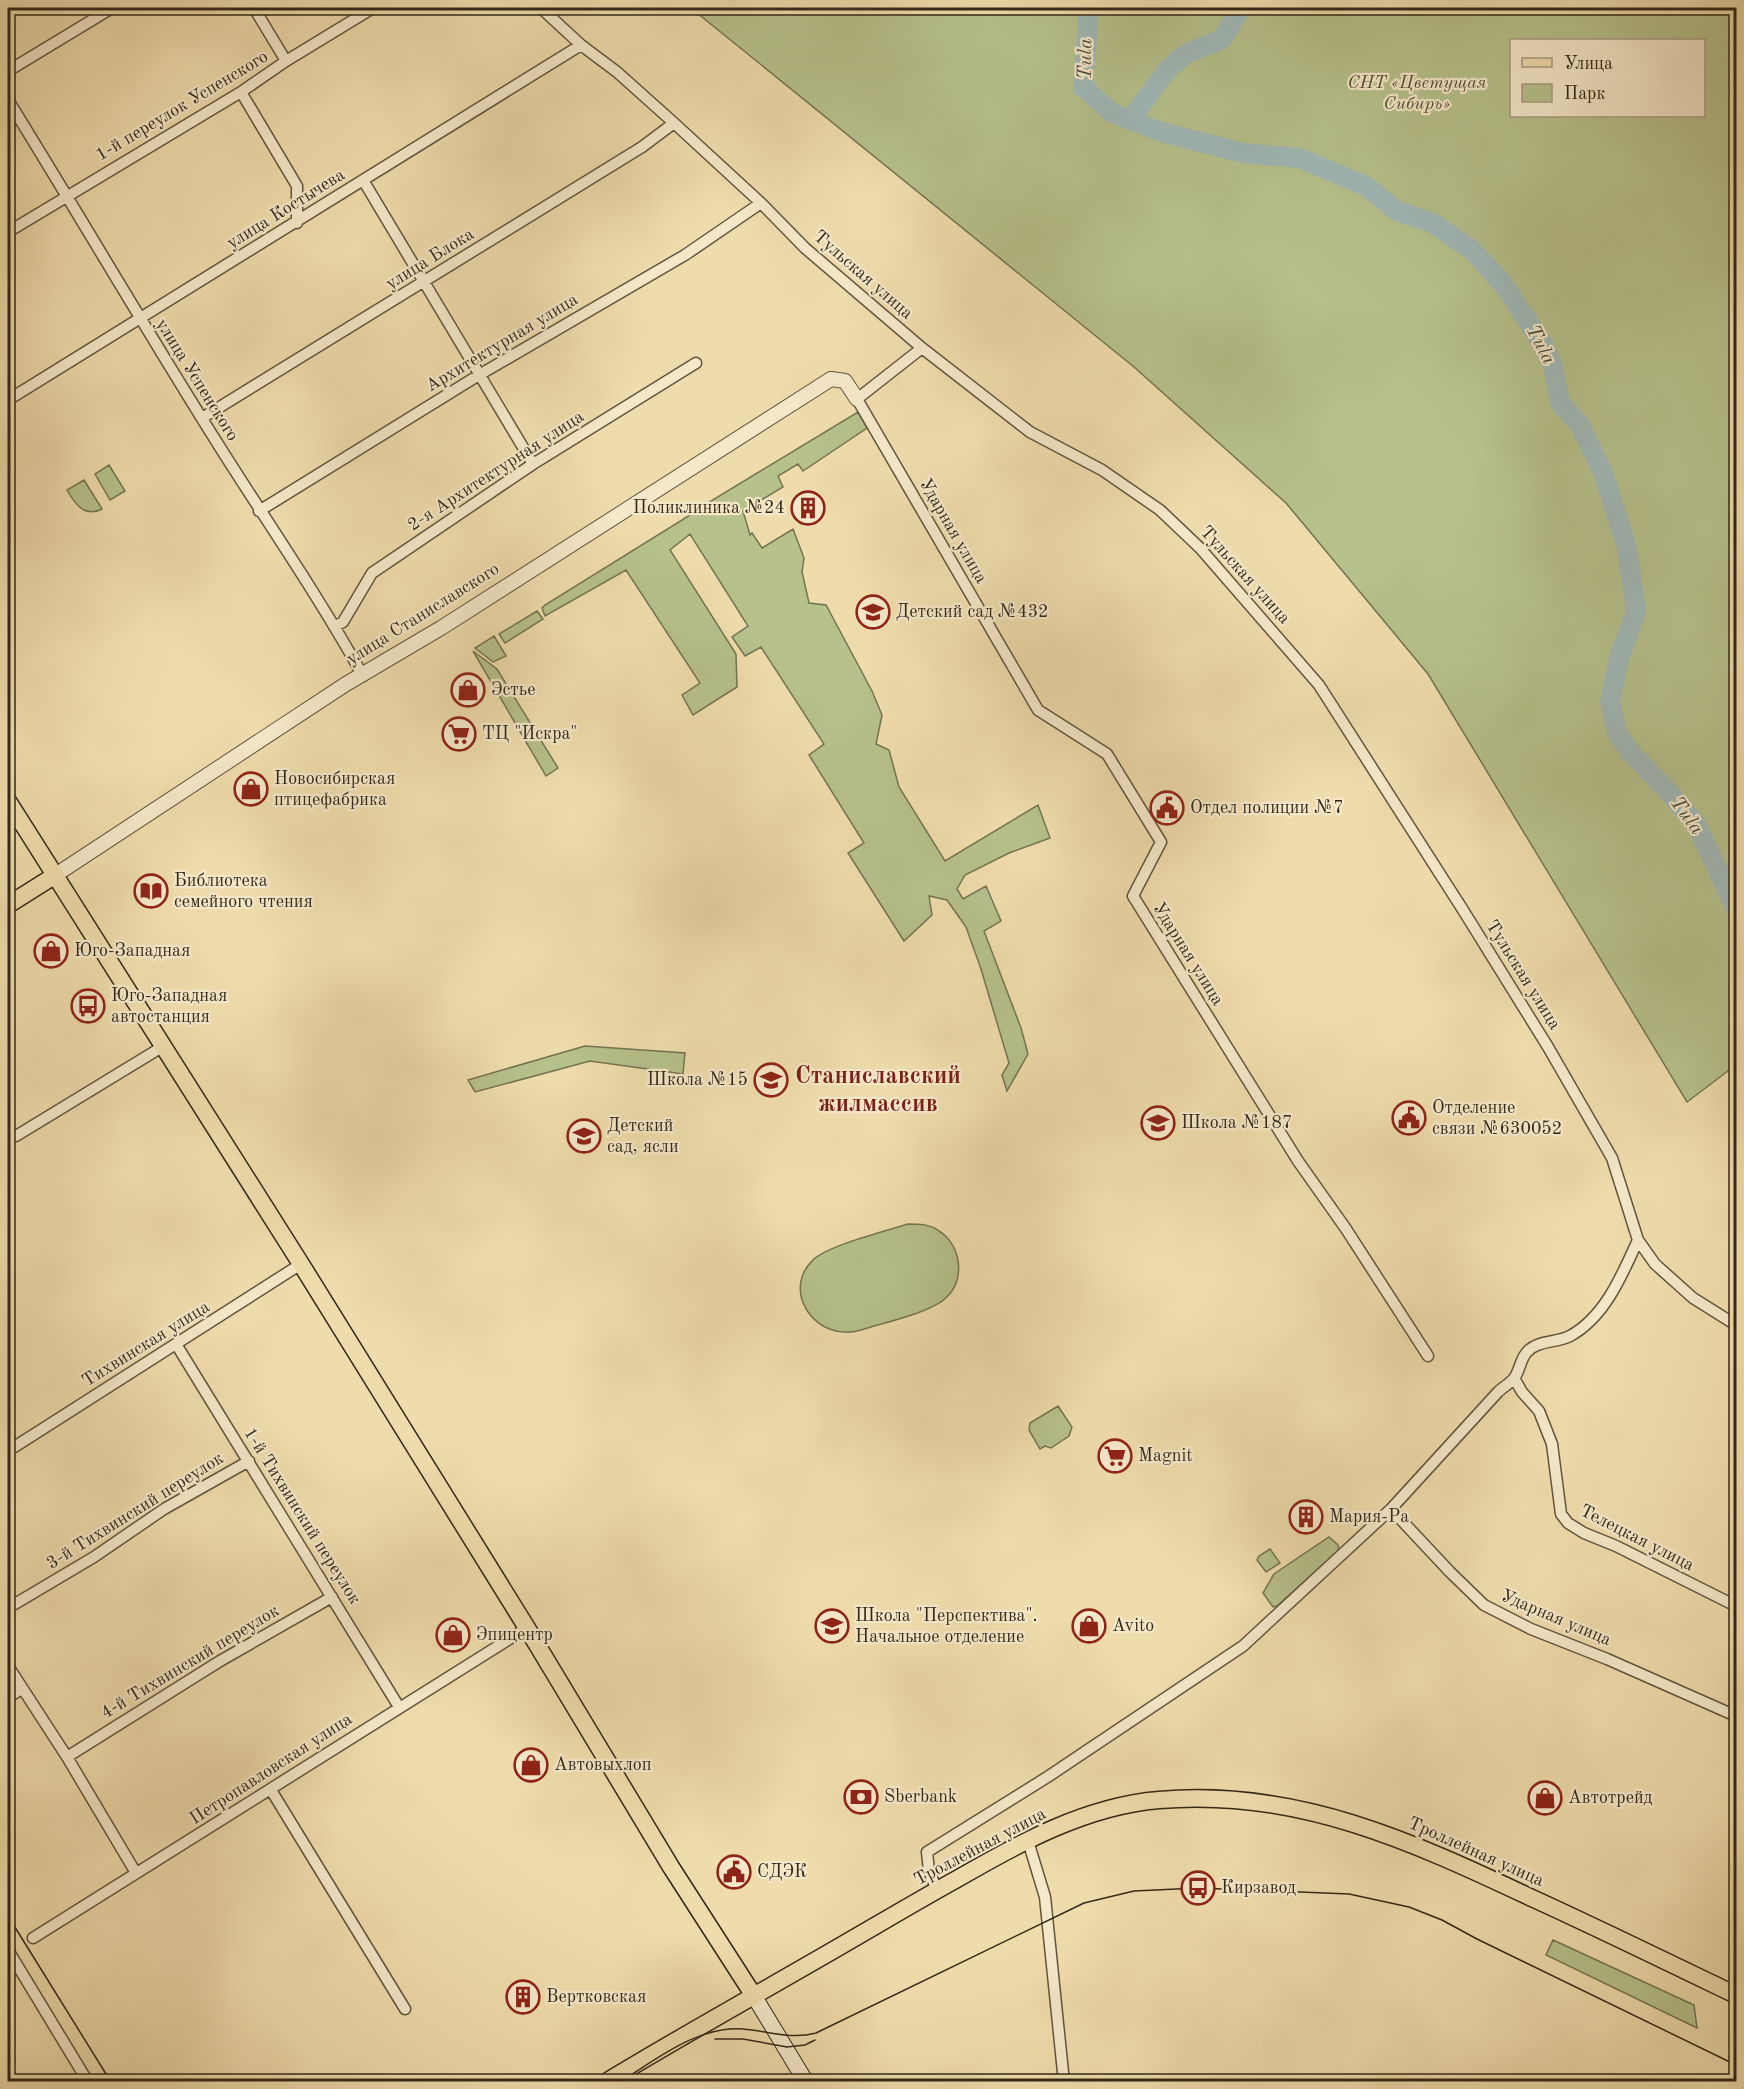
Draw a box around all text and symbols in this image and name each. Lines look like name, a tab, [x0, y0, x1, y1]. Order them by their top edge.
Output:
water label: Tula	[1076, 38, 1096, 80]
legend	[1510, 39, 1705, 117]
street label: 1-й переулок Успенского	[93, 47, 271, 165]
text: Улица	[1564, 55, 1613, 73]
park label: СНТ «Цветущая Сибирь»	[1347, 74, 1487, 113]
text: Парк	[1564, 85, 1605, 103]
street label: улица Костычева	[224, 165, 348, 252]
street label: улица Блока	[383, 225, 477, 293]
street label: Тульская улица	[810, 227, 916, 323]
street label: Архитектурная улица	[423, 290, 581, 396]
street label: улица Успенского	[152, 316, 242, 444]
water label: Tula	[1522, 322, 1559, 368]
street label: 2-я Архитектурная улица	[405, 407, 587, 535]
street label: Ударная улица	[916, 475, 990, 587]
building icon: Поликлиника №24	[790, 490, 826, 526]
place label: Поликлиника №24	[633, 499, 785, 517]
street label: Тульская улица	[1196, 523, 1294, 628]
street label: улица Станиславского	[344, 560, 503, 668]
school or university icon: Детский сад №432	[855, 594, 891, 630]
place label: Детский сад №432	[896, 603, 1049, 621]
shop icon: Эстье	[450, 672, 486, 708]
place label: Эстье	[491, 681, 536, 699]
supermarket icon: ТЦ "Искра"	[441, 716, 477, 752]
place label: ТЦ "Искра"	[482, 725, 577, 743]
place label: Новосибирская птицефабрика	[274, 770, 395, 810]
shop icon: Новосибирская птицефабрика	[233, 771, 269, 807]
public building icon: Отдел полиции №7	[1149, 790, 1185, 826]
water label: Tula	[1666, 793, 1707, 839]
place label: Отдел полиции №7	[1190, 799, 1344, 817]
place label: Библиотека семейного чтения	[174, 872, 313, 911]
library icon: Библиотека семейного чтения	[133, 873, 169, 909]
street label: Ударная улица	[1149, 899, 1227, 1009]
street label: Тульская улица	[1482, 917, 1564, 1033]
shop icon: Юго-Западная	[33, 933, 69, 969]
place label: Юго-Западная	[74, 942, 190, 960]
place label: Юго-Западная автостанция	[111, 987, 227, 1026]
bus stop icon: Юго-Западная автостанция	[70, 988, 106, 1024]
school or university icon: Школа №15	[753, 1062, 789, 1098]
district label: Станиславский жилмассив	[795, 1065, 961, 1117]
place label: Школа №15	[647, 1071, 748, 1089]
place label: Отделение связи №630052	[1432, 1099, 1562, 1138]
public building icon: Отделение связи №630052	[1391, 1100, 1427, 1136]
school or university icon: Школа №187	[1140, 1105, 1176, 1141]
place label: Школа №187	[1181, 1114, 1292, 1132]
place label: Детский сад, ясли	[607, 1117, 679, 1156]
school or university icon: Детский сад, ясли	[566, 1118, 602, 1154]
street label: Тихвинская улица	[79, 1298, 213, 1390]
street label: 1-й Тихвинский переулок	[240, 1425, 364, 1607]
supermarket icon: Magnit	[1097, 1438, 1133, 1474]
place label: Magnit	[1138, 1447, 1193, 1465]
street label: 3-й Тихвинский переулок	[44, 1449, 226, 1573]
building icon: Мария-Ра	[1288, 1499, 1324, 1535]
street label: Телецкая улица	[1577, 1501, 1697, 1575]
place label: Мария-Ра	[1329, 1508, 1409, 1526]
street label: Ударная улица	[1498, 1587, 1614, 1649]
street label: 4-й Тихвинский переулок	[98, 1602, 282, 1722]
place label: Школа "Перспектива". Начальное отделение	[855, 1607, 1038, 1646]
school or university icon: Школа "Перспектива". Начальное отделение	[814, 1608, 850, 1644]
shop icon: Avito	[1071, 1608, 1107, 1644]
shop icon: Эпицентр	[435, 1617, 471, 1653]
place label: Avito	[1112, 1617, 1154, 1635]
place label: Эпицентр	[476, 1626, 553, 1644]
street label: Петропавловская улица	[187, 1710, 355, 1828]
shop icon: Автовыхлоп	[513, 1747, 549, 1783]
place label: Автовыхлоп	[554, 1756, 652, 1774]
bank icon: Sberbank	[843, 1779, 879, 1815]
shop icon: Автотрейд	[1527, 1780, 1563, 1816]
place label: Sberbank	[884, 1788, 957, 1806]
place label: Автотрейд	[1568, 1789, 1653, 1807]
street label: Троллейная улица	[911, 1805, 1049, 1889]
street label: Троллейная улица	[1405, 1814, 1547, 1890]
public building icon: СДЭК	[716, 1854, 752, 1890]
place label: СДЭК	[757, 1863, 807, 1881]
bus stop icon: Кирзавод	[1180, 1870, 1216, 1906]
place label: Кирзавод	[1221, 1879, 1296, 1897]
building icon: Вертковская	[505, 1979, 541, 2015]
place label: Вертковская	[546, 1988, 646, 2006]

